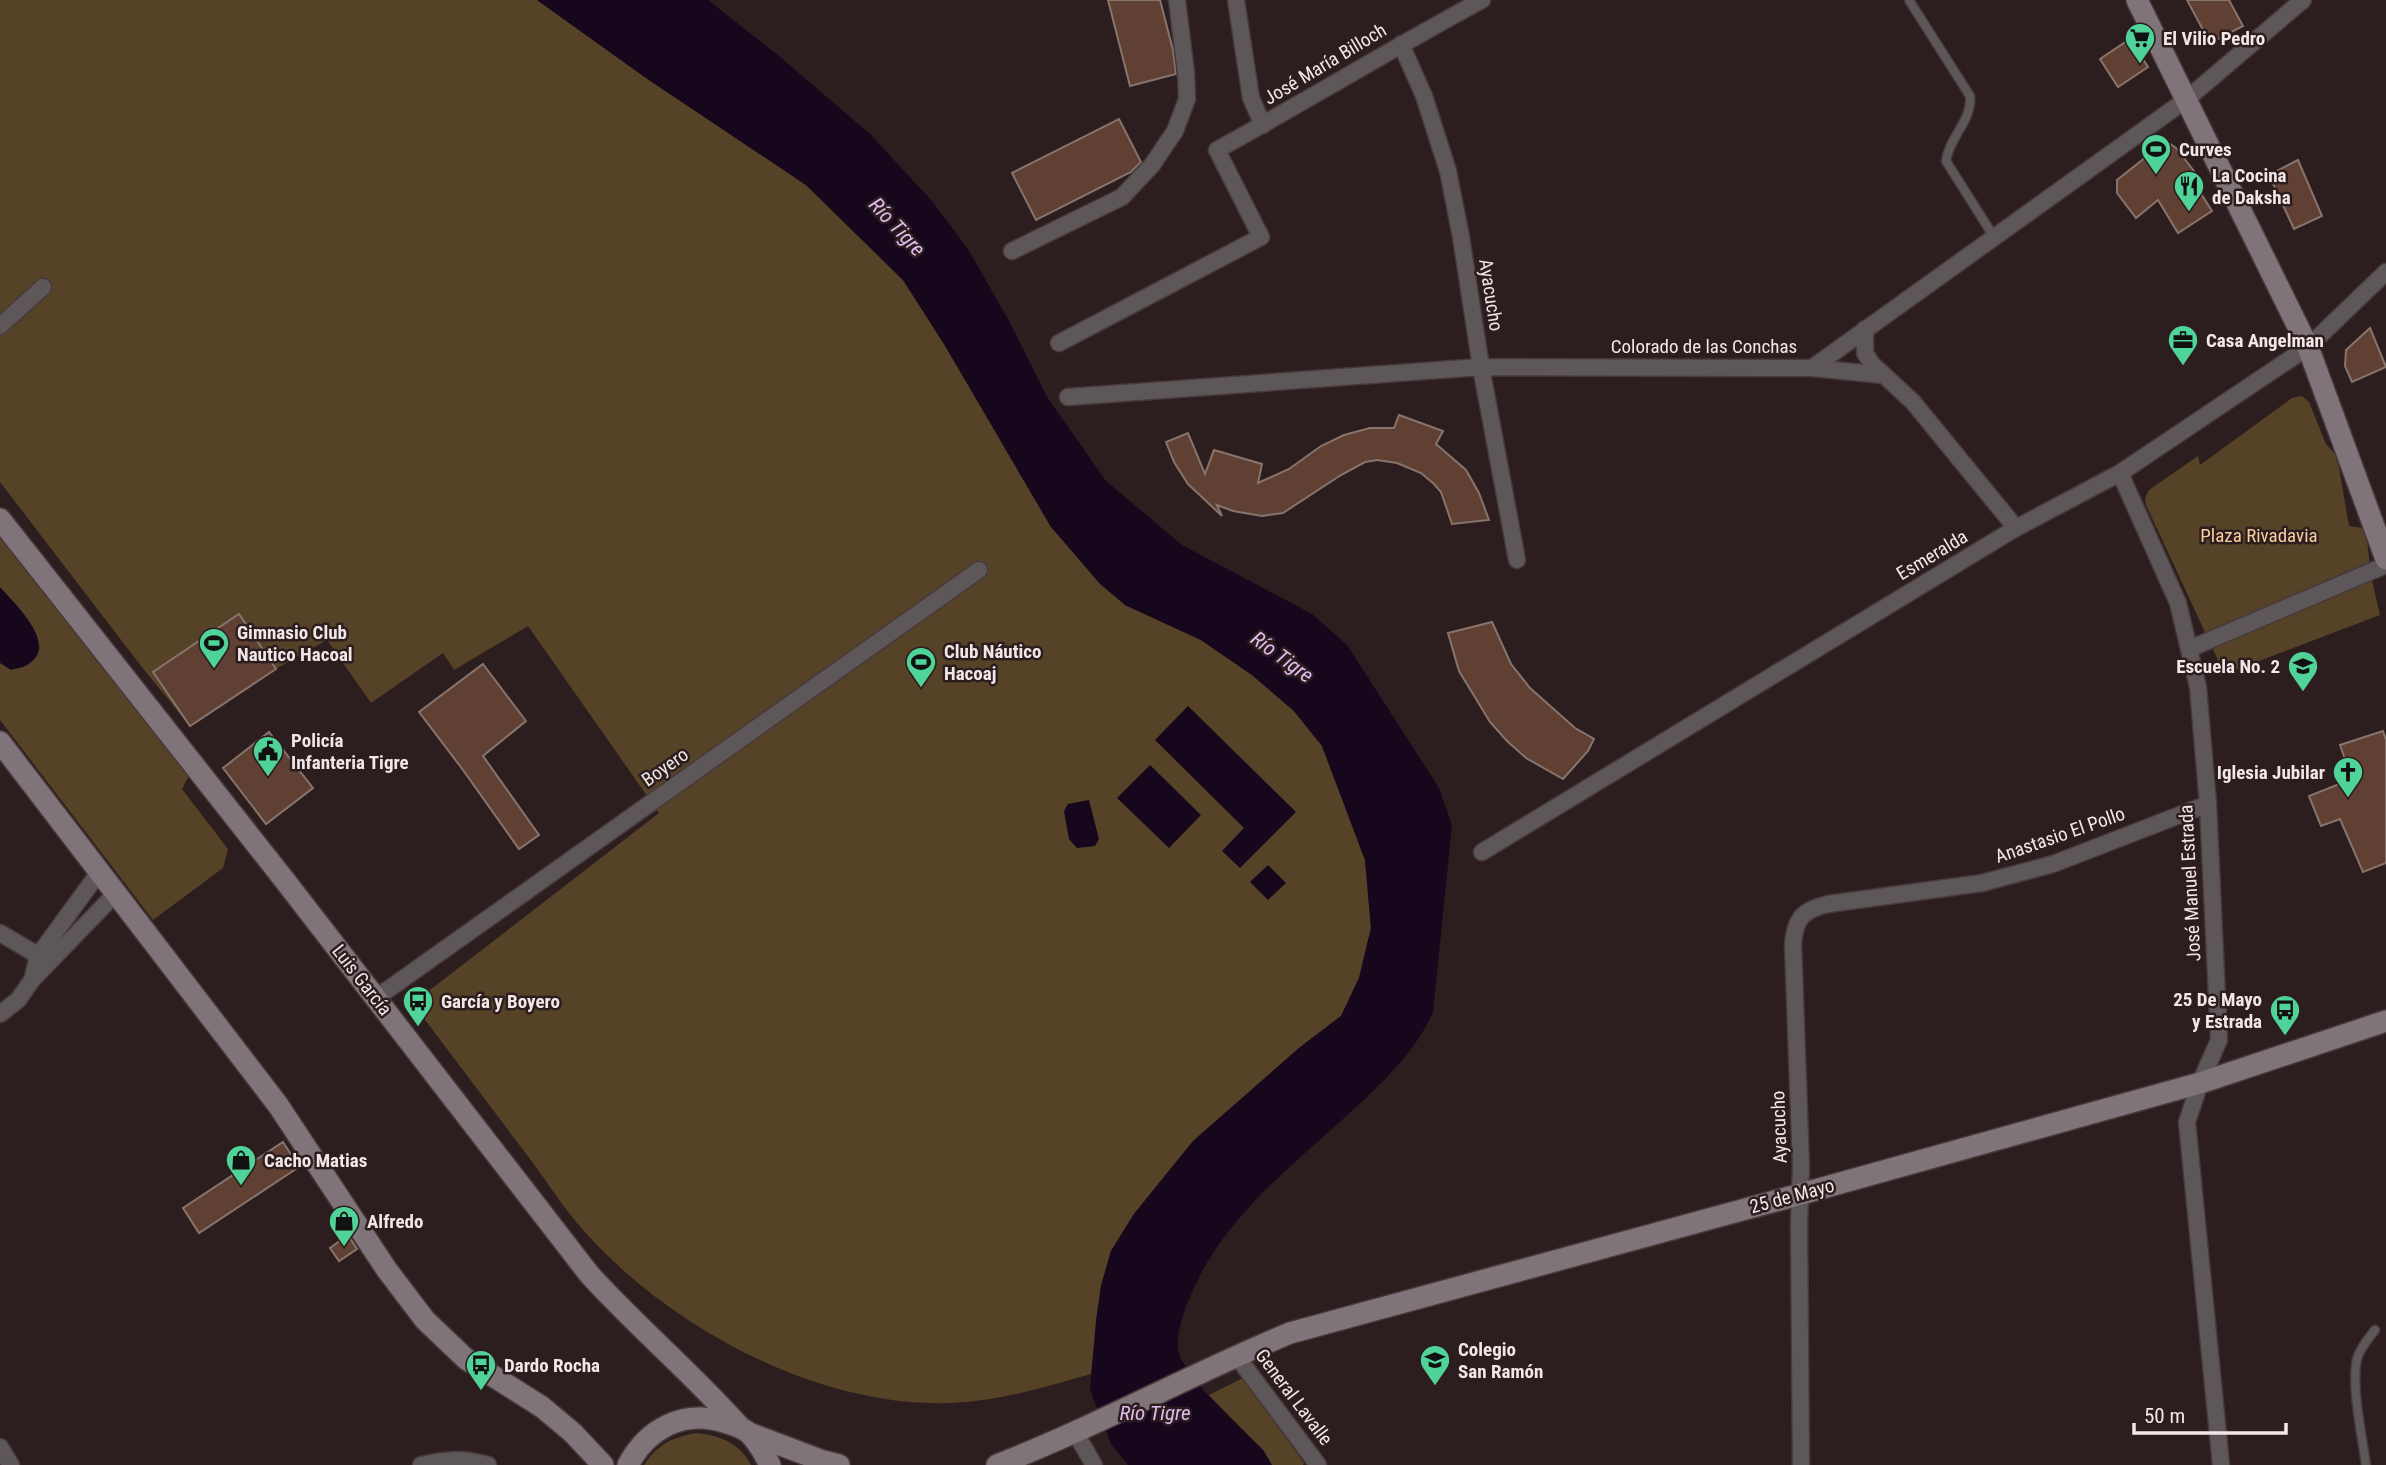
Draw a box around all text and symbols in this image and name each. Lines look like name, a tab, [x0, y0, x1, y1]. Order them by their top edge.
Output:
street label: José María Billoch	[1260, 18, 1390, 110]
supermarket icon: El Vilio Pedro	[2123, 21, 2157, 65]
place label: El Vilio Pedro	[2163, 27, 2265, 50]
sports icon: Curves	[2139, 132, 2173, 176]
place label: Curves	[2179, 138, 2232, 161]
place label: La Cocina de Daksha	[2212, 164, 2291, 209]
restaurant icon: La Cocina de Daksha	[2172, 169, 2206, 213]
water label: Río Tigre	[864, 193, 930, 261]
street label: Ayacucho	[1474, 257, 1508, 333]
office icon: Casa Angelman	[2166, 323, 2200, 367]
place label: Casa Angelman	[2206, 329, 2324, 352]
street label: Colorado de las Conchas	[1611, 335, 1797, 358]
park label: Plaza Rivadavia	[2200, 524, 2318, 547]
street label: Esmeralda	[1892, 525, 1972, 585]
place label: Gimnasio Club Nautico Hacoal	[237, 621, 353, 666]
sports icon: Gimnasio Club Nautico Hacoal	[197, 626, 231, 670]
water label: Río Tigre	[1246, 626, 1318, 688]
place label: Club Náutico Hacoaj	[944, 640, 1041, 685]
sports icon: Club Náutico Hacoaj	[904, 645, 938, 689]
school or university icon: Escuela No. 2	[2286, 649, 2320, 693]
place label: Escuela No. 2	[2176, 655, 2280, 678]
place label: Policía Infanteria Tigre	[291, 729, 409, 774]
public building icon: Policía Infanteria Tigre	[251, 734, 285, 778]
street label: Boyero	[637, 743, 693, 791]
church icon: Iglesia Jubilar	[2331, 755, 2365, 799]
place label: Iglesia Jubilar	[2217, 761, 2325, 784]
street label: Anastasio El Pollo	[1992, 802, 2128, 868]
street label: José Manuel Estrada	[2174, 804, 2206, 962]
street label: Luis García	[327, 940, 397, 1020]
bus stop icon: García y Boyero	[401, 984, 435, 1028]
place label: 25 De Mayo y Estrada	[2173, 988, 2262, 1033]
place label: García y Boyero	[441, 990, 560, 1013]
bus stop icon: 25 De Mayo y Estrada	[2268, 993, 2302, 1037]
street label: Ayacucho	[1766, 1090, 1792, 1164]
shop icon: Cacho Matias	[224, 1143, 258, 1187]
place label: Cacho Matias	[264, 1149, 367, 1172]
street label: 25 de Mayo	[1747, 1174, 1837, 1218]
shop icon: Alfredo	[327, 1204, 361, 1248]
place label: Alfredo	[367, 1210, 423, 1233]
place label: Colegio San Ramón	[1458, 1338, 1543, 1383]
school or university icon: Colegio San Ramón	[1418, 1343, 1452, 1387]
street label: General Lavalle	[1250, 1344, 1338, 1450]
bus stop icon: Dardo Rocha	[464, 1348, 498, 1392]
place label: Dardo Rocha	[504, 1354, 600, 1377]
scale bar	[2134, 1392, 2286, 1436]
water label: Río Tigre	[1119, 1401, 1191, 1425]
text: 50 m	[2144, 1404, 2185, 1428]

